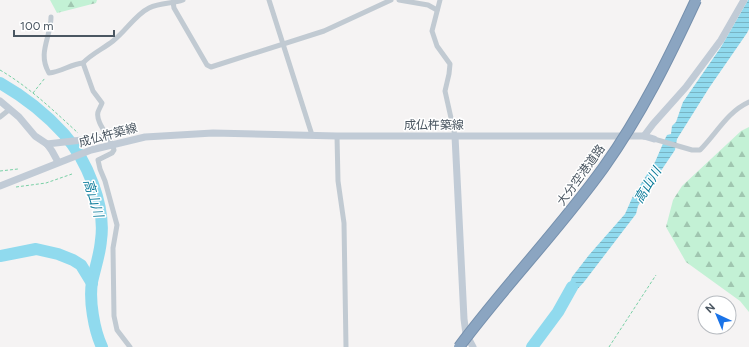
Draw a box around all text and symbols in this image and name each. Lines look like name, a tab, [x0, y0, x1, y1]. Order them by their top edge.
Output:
scale bar	[14, 12, 114, 38]
text: 100 m	[20, 19, 54, 33]
street label: 成仏杵築線	[404, 118, 464, 132]
street label: 成仏杵築線	[77, 120, 139, 150]
street label: 大分空港道路	[554, 142, 608, 208]
water label: 高山川	[631, 163, 665, 206]
water label: 高山川	[81, 177, 107, 221]
north arrow	[697, 295, 737, 335]
text: N	[703, 301, 718, 316]

